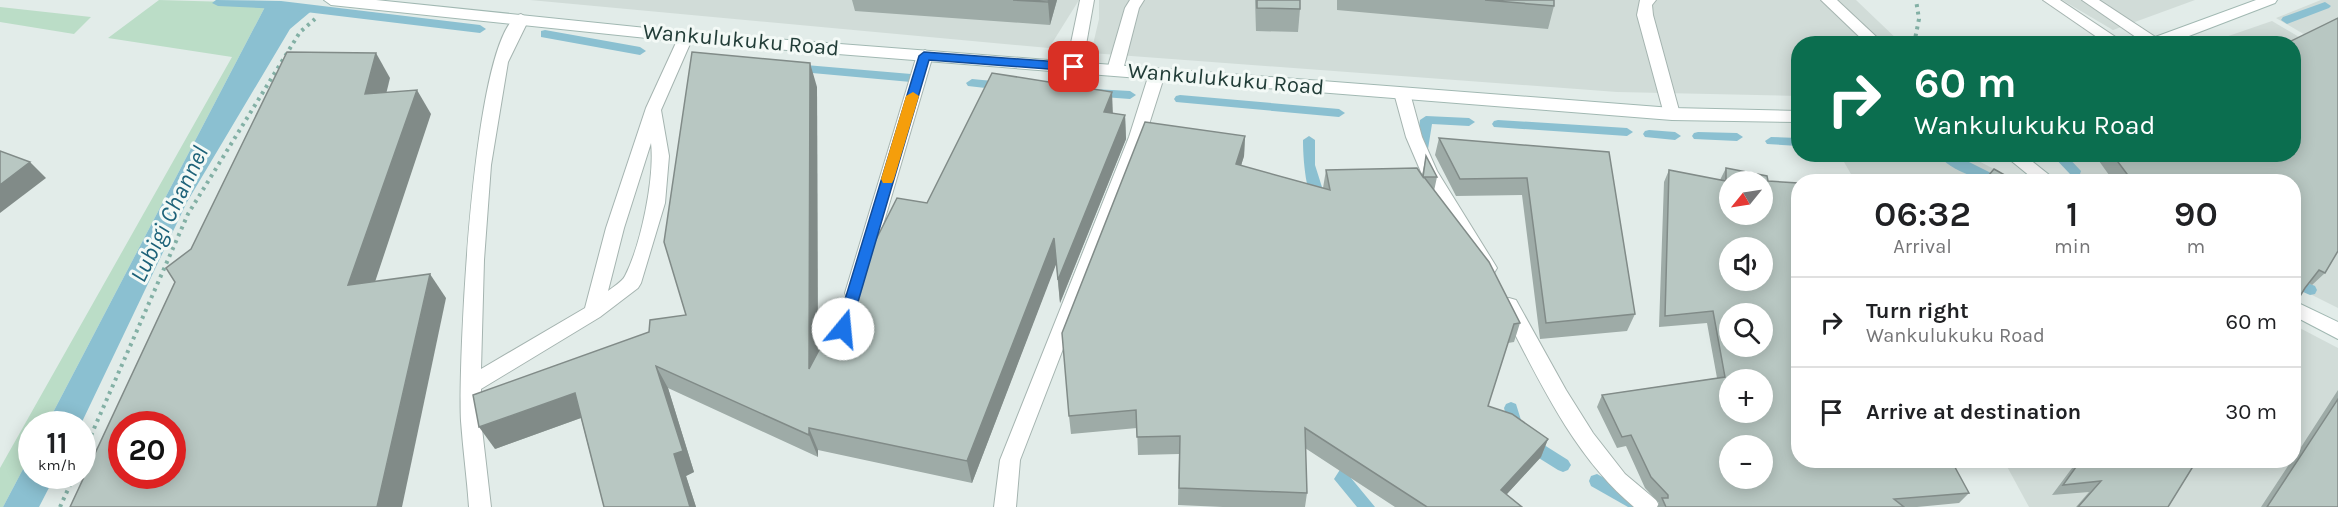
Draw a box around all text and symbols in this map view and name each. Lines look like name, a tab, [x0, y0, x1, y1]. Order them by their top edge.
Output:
street label: Wankulukuku Road	[642, 18, 840, 62]
pin	[1048, 41, 1099, 92]
icon: arrive	[1057, 50, 1090, 83]
street label: Wankulukuku Road	[1127, 57, 1325, 101]
text: 60 m	[1914, 58, 2017, 108]
icon: right	[1815, 60, 1893, 138]
text: Wankulukuku Road	[1914, 109, 2156, 141]
water label: Lubigi Channel	[124, 141, 214, 287]
north arrow	[1719, 171, 1773, 225]
map controls	[1719, 171, 1773, 489]
text: 06:32	[1874, 193, 1971, 235]
text: 1	[2066, 193, 2079, 235]
text: 90	[2174, 193, 2218, 235]
text: Arrival	[1893, 235, 1952, 258]
text: min	[2054, 235, 2091, 258]
text: m	[2186, 235, 2205, 258]
button: sound	[1719, 237, 1773, 291]
position arrow	[811, 297, 875, 361]
text: Turn right	[1866, 298, 1969, 324]
button: search	[1719, 303, 1773, 357]
icon: right	[1815, 306, 1848, 339]
text: 60 m	[2226, 309, 2277, 335]
text: Wankulukuku Road	[1866, 324, 2045, 347]
button: +	[1719, 369, 1773, 423]
icon: arrive	[1815, 396, 1848, 429]
text: Arrive at destination	[1866, 399, 2081, 425]
text: 30 m	[2225, 399, 2277, 425]
speed limit sign: 20	[108, 411, 186, 489]
text: 11	[46, 425, 68, 461]
button: −	[1719, 435, 1773, 489]
text: km/h	[38, 456, 76, 474]

